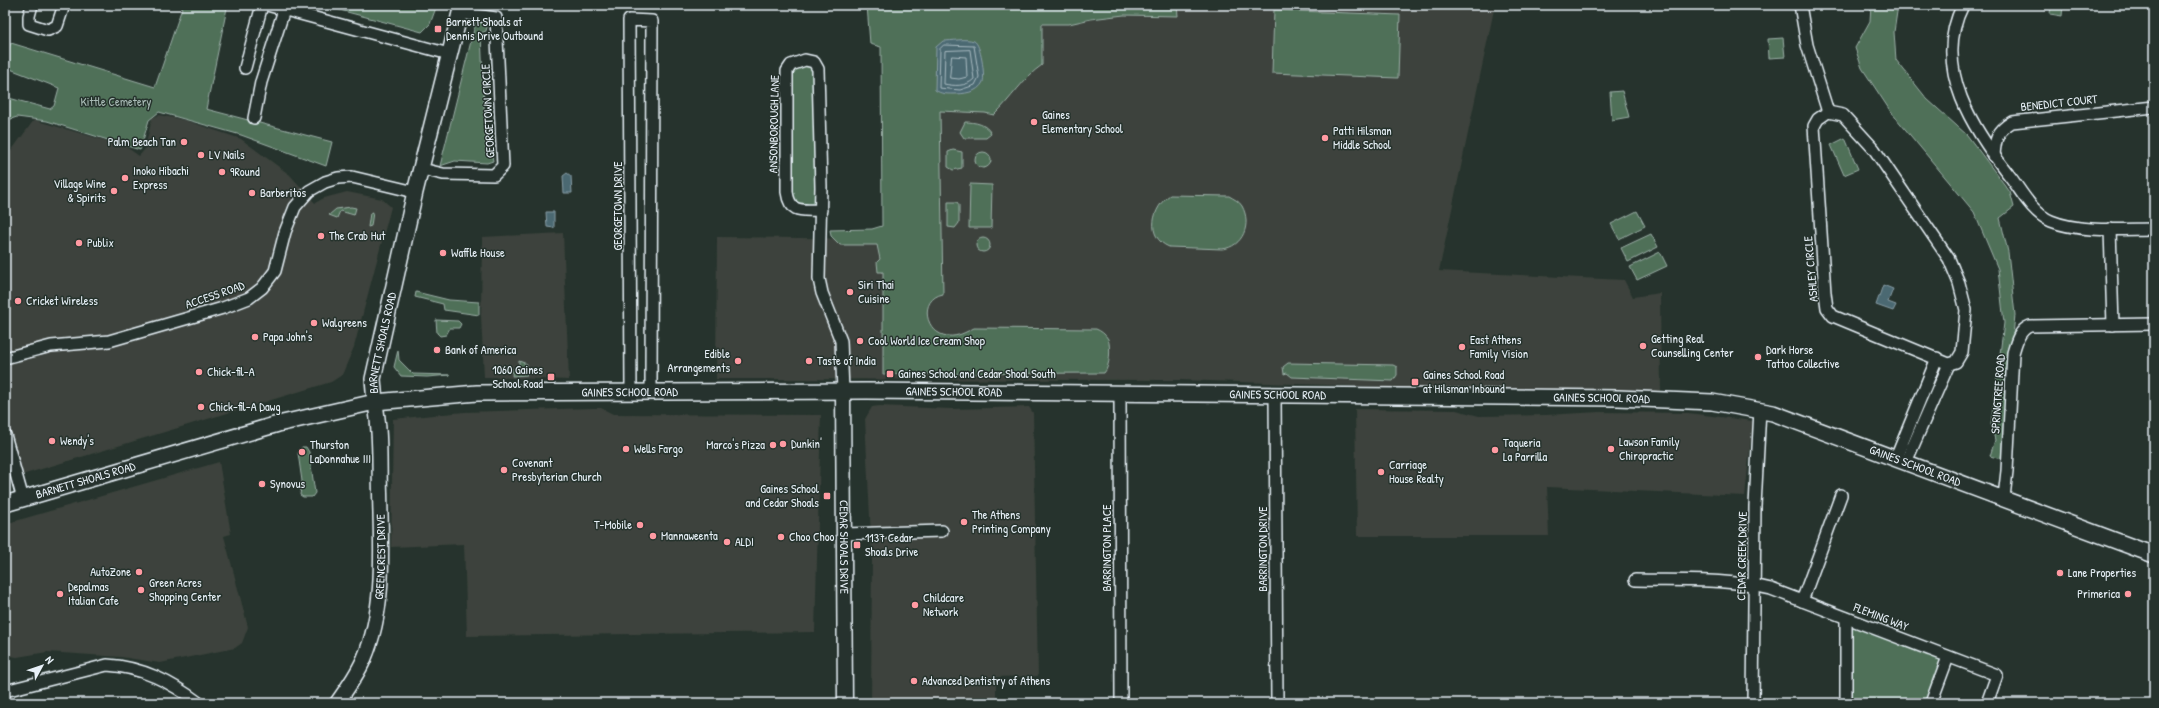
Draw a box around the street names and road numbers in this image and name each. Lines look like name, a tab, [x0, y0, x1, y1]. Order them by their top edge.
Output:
street label: GEORGETOWN CIRCLE	[477, 63, 498, 159]
street label: ANSONBOROUGH LANE	[764, 74, 783, 173]
street label: BENEDICT COURT	[2020, 90, 2099, 115]
street label: GEORGETOWN DRIVE	[609, 161, 626, 251]
street label: ASHLEY CIRCLE	[1799, 235, 1822, 303]
street label: ACCESS ROAD	[183, 276, 247, 313]
street label: BARNETT SHOALS ROAD	[364, 290, 400, 394]
street label: SPRINGTREE ROAD	[1986, 353, 2009, 434]
street label: GAINES SCHOOL ROAD	[905, 382, 1002, 400]
street label: GAINES SCHOOL ROAD	[581, 383, 678, 400]
street label: GAINES SCHOOL ROAD	[1229, 385, 1326, 403]
street label: GAINES SCHOOL ROAD	[1553, 388, 1651, 407]
street label: GAINES SCHOOL ROAD	[1867, 441, 1964, 490]
street label: BARNETT SHOALS ROAD	[34, 457, 138, 503]
street label: CEDAR SHOALS DRIVE	[836, 500, 853, 595]
street label: BARRINGTON PLACE	[1098, 504, 1115, 592]
street label: BARRINGTON DRIVE	[1254, 506, 1271, 592]
street label: CEDAR CREEK DRIVE	[1732, 510, 1751, 601]
street label: GREENCREST DRIVE	[370, 513, 389, 600]
street label: FLEMING WAY	[1850, 598, 1912, 635]

